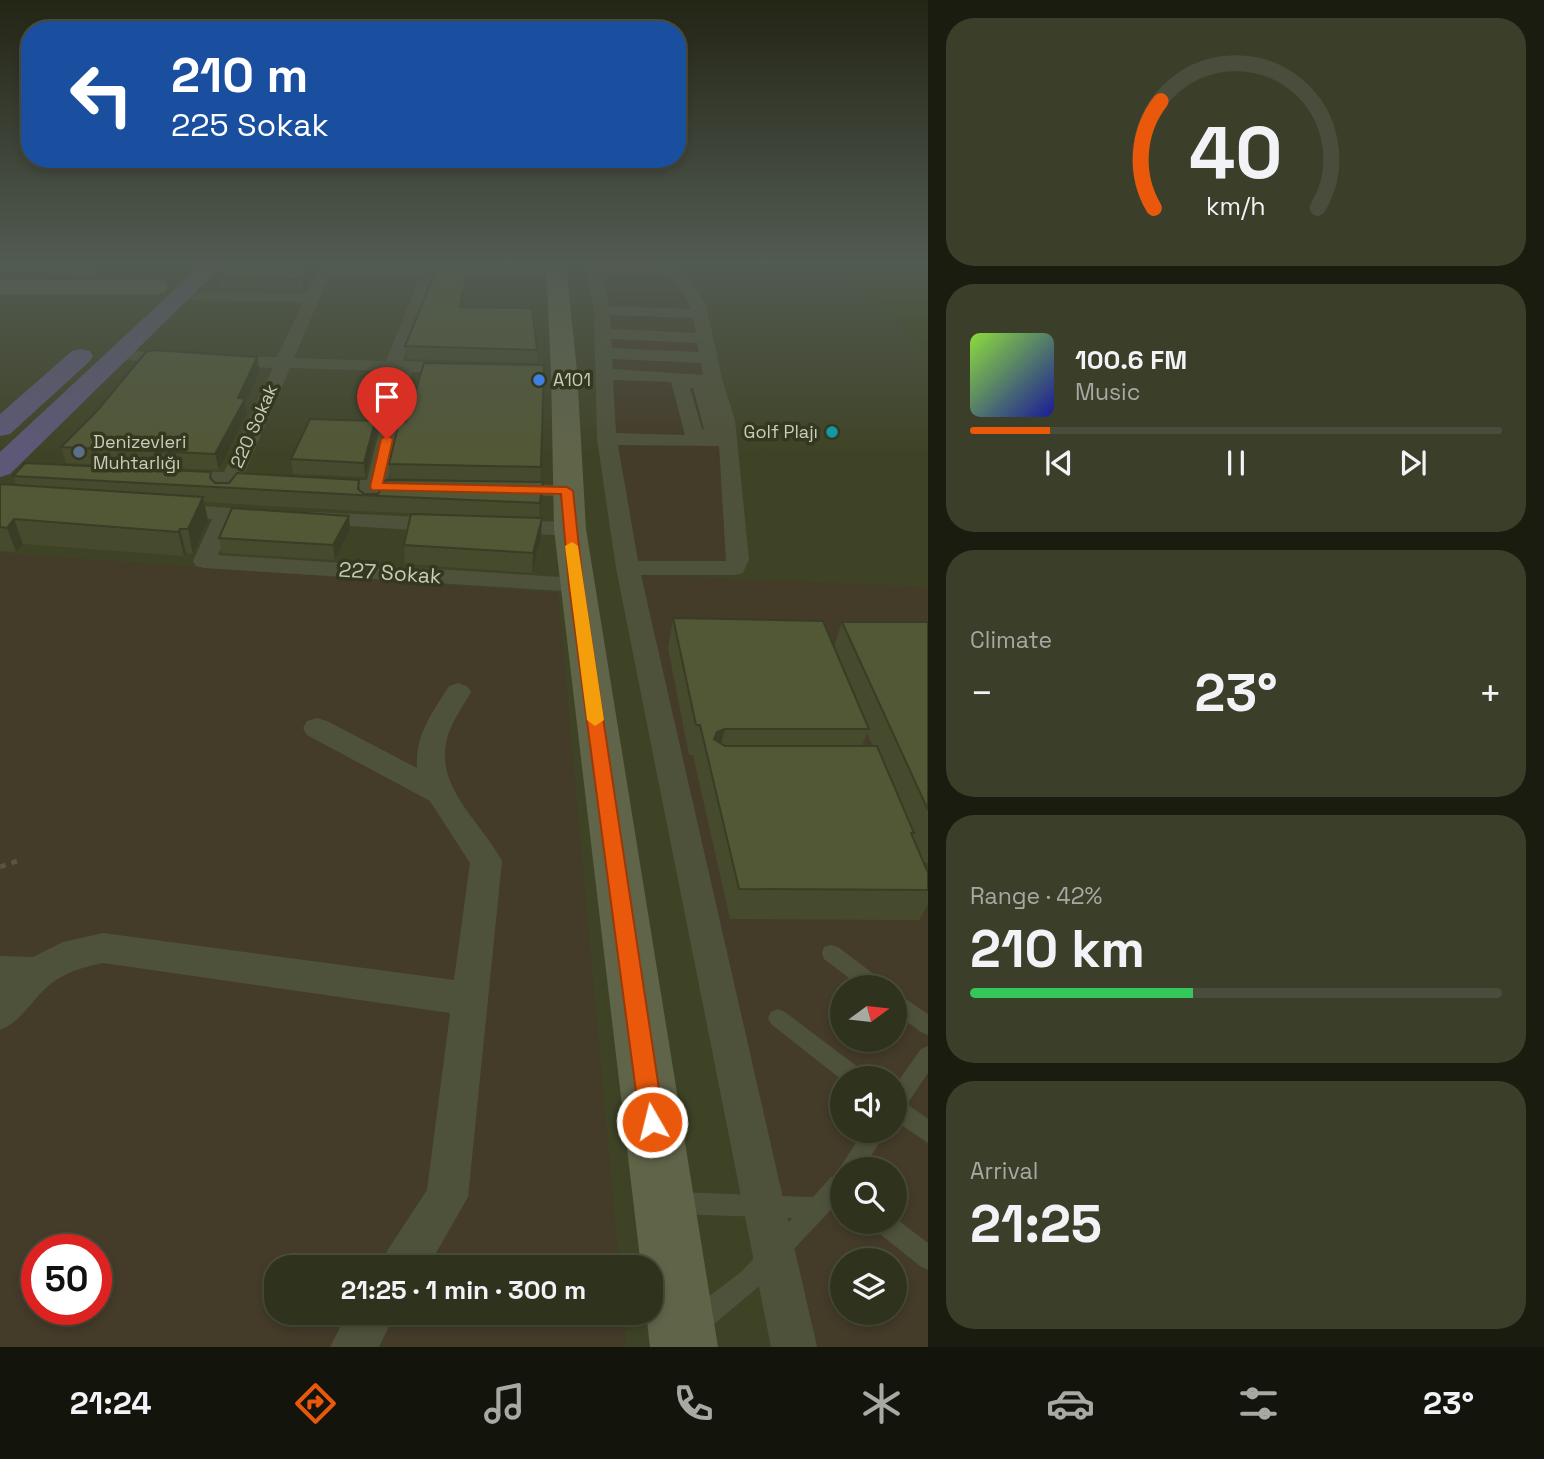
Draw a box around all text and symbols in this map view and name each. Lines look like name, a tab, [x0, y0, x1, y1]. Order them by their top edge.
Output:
text: 210 m	[171, 44, 308, 106]
icon: left	[56, 49, 147, 140]
text: 225 Sokak	[171, 105, 329, 145]
text: 40	[1189, 106, 1283, 199]
text: km/h	[1206, 190, 1266, 222]
text: 100.6 FM	[1075, 343, 1187, 377]
pin	[357, 367, 417, 439]
place label: A101	[553, 368, 591, 391]
marker: A101	[531, 372, 547, 388]
text: Music	[1075, 377, 1140, 407]
icon: arrive	[368, 378, 406, 416]
street label: 220 Sokak	[225, 380, 282, 471]
place label: Golf Plajı	[744, 420, 818, 443]
marker: Golf Plajı	[824, 424, 840, 440]
place label: Denizevleri Muhtarlığı	[93, 430, 186, 474]
marker: Denizevleri Muhtarlığı	[71, 444, 87, 460]
icon: previous	[1040, 444, 1078, 482]
icon: pause	[1217, 444, 1255, 482]
icon: next	[1394, 444, 1432, 482]
street label: 227 Sokak	[338, 555, 442, 590]
text: Climate	[970, 625, 1052, 655]
text: 23°	[1195, 660, 1278, 726]
text: −	[970, 669, 994, 717]
text: +	[1478, 669, 1502, 717]
text: Range · 42%	[970, 881, 1102, 911]
text: 210 km	[970, 916, 1145, 982]
north arrow	[830, 975, 906, 1052]
map controls	[830, 975, 907, 1325]
button: sound	[830, 1066, 907, 1143]
position arrow	[615, 1085, 689, 1159]
text: Arrival	[970, 1156, 1038, 1186]
button: search	[830, 1157, 907, 1234]
text: 21:25	[970, 1191, 1102, 1257]
speed limit sign: 50	[21, 1234, 112, 1325]
button: layers	[830, 1248, 907, 1325]
text: 21:25 · 1 min · 300 m	[341, 1273, 586, 1307]
icon: directions	[291, 1379, 340, 1428]
icon: music	[480, 1379, 529, 1428]
icon: phone	[669, 1379, 718, 1428]
icon: climate	[857, 1379, 906, 1428]
icon: car	[1046, 1379, 1095, 1428]
icon: filters	[1234, 1379, 1283, 1428]
text: 21:24	[70, 1383, 152, 1423]
text: 23°	[1423, 1383, 1474, 1423]

